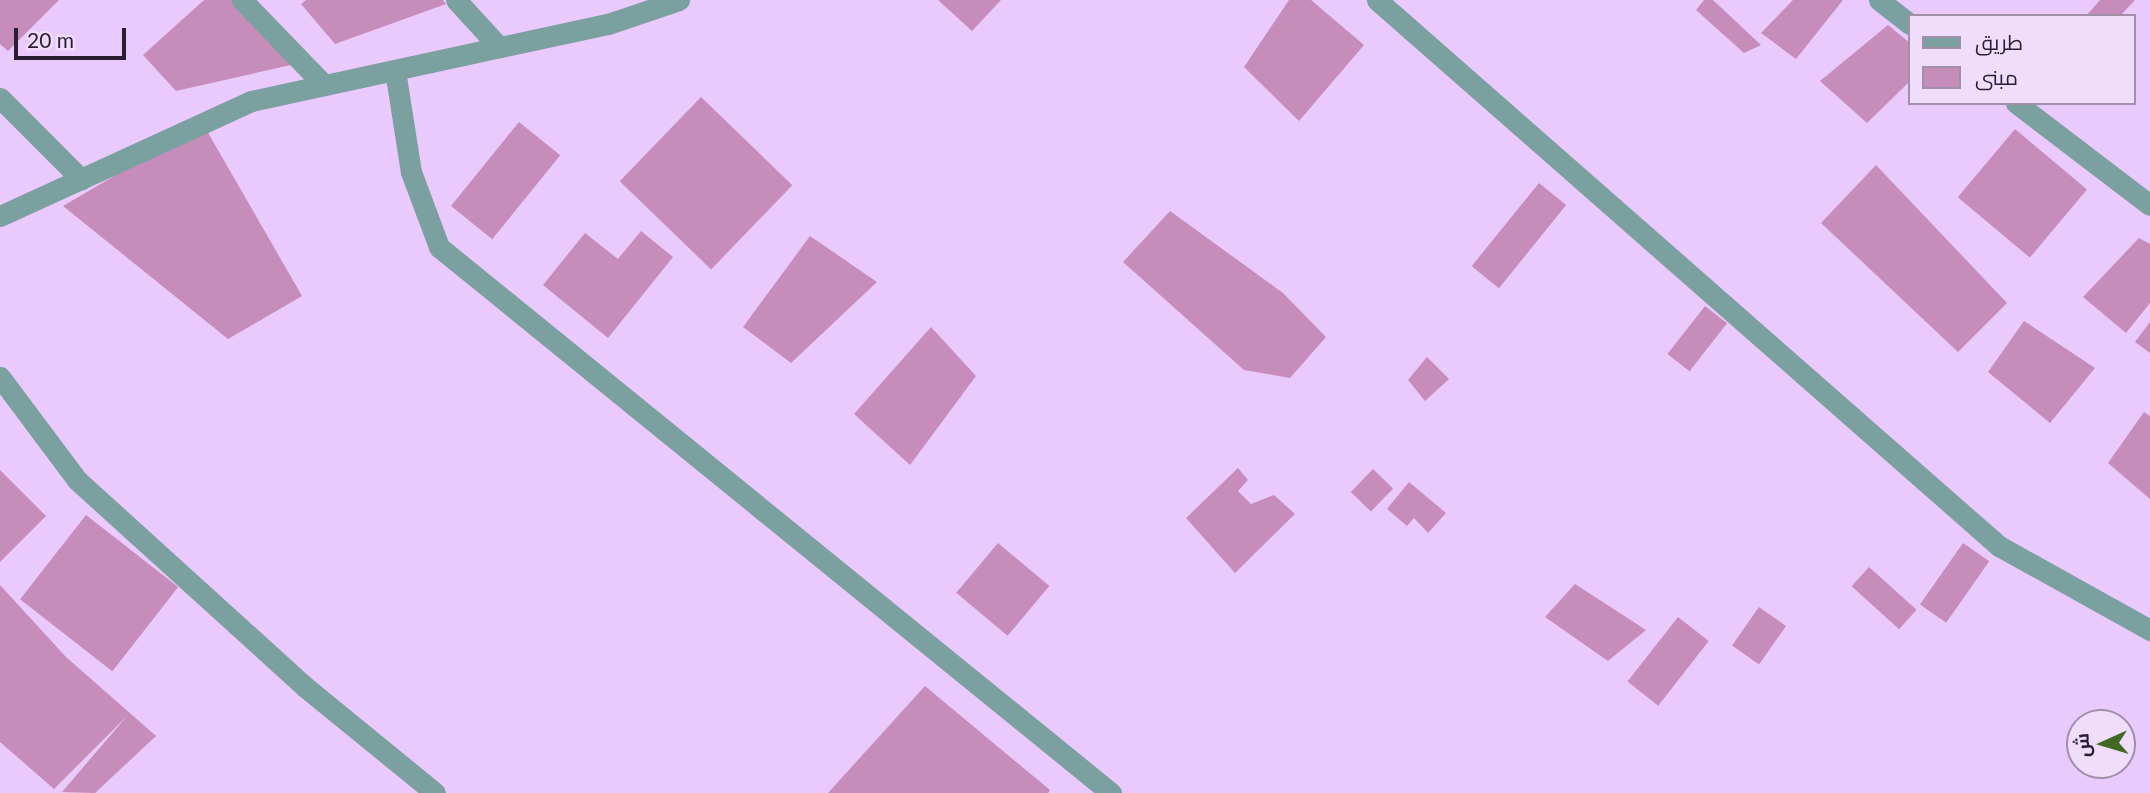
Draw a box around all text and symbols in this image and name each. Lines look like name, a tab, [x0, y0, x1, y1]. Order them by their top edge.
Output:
scale bar	[18, 14, 130, 58]
legend	[1909, 14, 2136, 105]
text: 20 m	[27, 27, 74, 52]
text: طريق	[1975, 29, 2023, 54]
text: مبنى	[1975, 64, 2018, 89]
north arrow	[2066, 709, 2136, 779]
text: ش	[2069, 732, 2094, 758]

